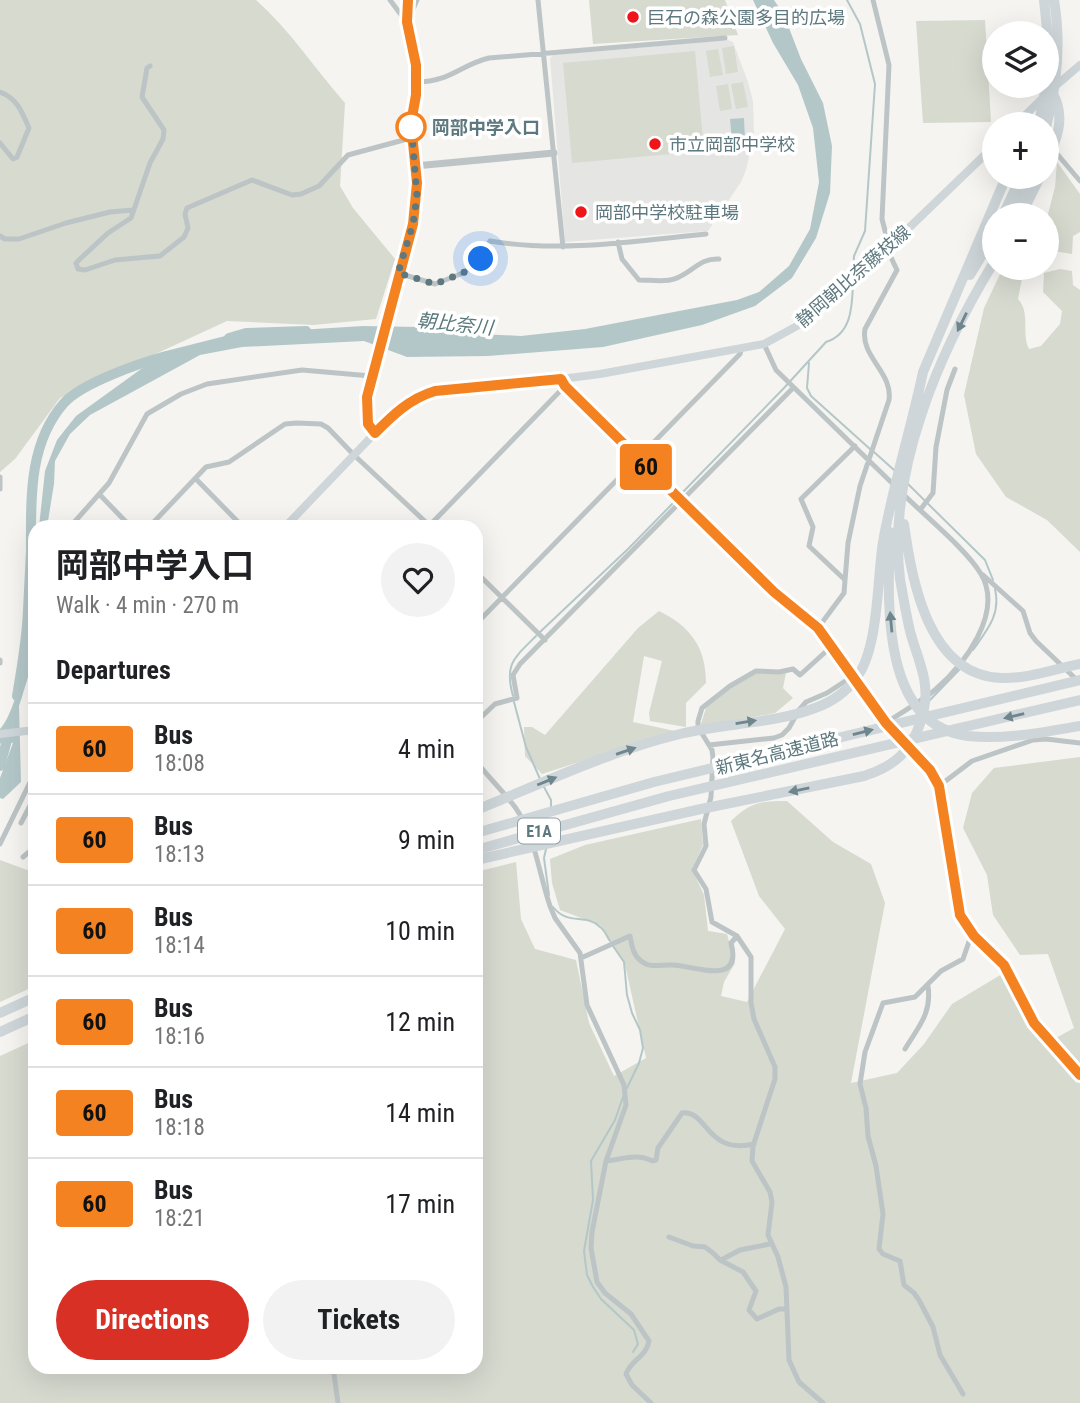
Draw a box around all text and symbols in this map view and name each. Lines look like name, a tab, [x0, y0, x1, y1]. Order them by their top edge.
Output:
place label: 巨石の森公園多目的広場	[647, 7, 845, 28]
marker: 巨石の森公園多目的広場	[625, 9, 641, 25]
map controls	[982, 21, 1059, 280]
button: layers	[982, 21, 1059, 98]
marker: 岡部中学入口	[396, 112, 426, 142]
button: +	[982, 112, 1059, 189]
place label: 岡部中学入口	[432, 117, 540, 138]
place label: 市立岡部中学校	[669, 134, 795, 155]
marker: 市立岡部中学校	[647, 136, 663, 152]
place label: 岡部中学校駐車場	[595, 202, 739, 223]
button: −	[982, 203, 1059, 280]
marker: 岡部中学校駐車場	[573, 204, 589, 220]
street label: 静岡朝比奈藤枝線	[792, 221, 914, 331]
your location	[463, 241, 498, 276]
water label: 朝比奈川	[416, 309, 496, 340]
one-way arrow	[956, 312, 967, 332]
line badge: 60	[614, 444, 678, 490]
text: 60	[634, 453, 658, 481]
button: heart	[381, 543, 455, 617]
text: 岡部中学入口	[56, 546, 254, 585]
text: Walk · 4 min · 270 m	[56, 592, 239, 619]
one-way arrow	[885, 611, 896, 633]
text: Departures	[56, 655, 171, 685]
one-way arrow	[1002, 710, 1024, 721]
one-way arrow	[736, 716, 758, 727]
text: Bus	[154, 720, 193, 750]
one-way arrow	[853, 726, 875, 737]
street label: 新東名高速道路	[713, 728, 841, 778]
text: 4 min	[398, 734, 455, 764]
text: 60	[82, 735, 107, 763]
one-way arrow	[615, 745, 636, 756]
text: 18:08	[154, 750, 205, 777]
one-way arrow	[537, 776, 558, 787]
one-way arrow	[788, 785, 810, 796]
text: Bus	[154, 811, 193, 841]
road number: E1A	[518, 818, 560, 844]
text: 9 min	[398, 825, 455, 855]
text: 60	[82, 826, 107, 854]
text: 18:13	[154, 841, 205, 868]
text: Bus	[154, 902, 193, 932]
text: 10 min	[385, 916, 455, 946]
text: 60	[82, 917, 107, 945]
text: 18:14	[154, 932, 205, 959]
text: Bus	[154, 993, 193, 1023]
text: 12 min	[385, 1007, 455, 1037]
text: 60	[82, 1008, 107, 1036]
text: 18:16	[154, 1023, 205, 1050]
text: Bus	[154, 1084, 193, 1114]
text: 14 min	[385, 1098, 455, 1128]
text: 60	[82, 1099, 107, 1127]
text: 18:18	[154, 1114, 205, 1141]
text: Bus	[154, 1175, 193, 1205]
text: 17 min	[385, 1189, 455, 1219]
text: 60	[82, 1190, 107, 1218]
text: 18:21	[154, 1205, 205, 1232]
button: Directions	[56, 1280, 249, 1360]
button: Tickets	[263, 1280, 455, 1360]

